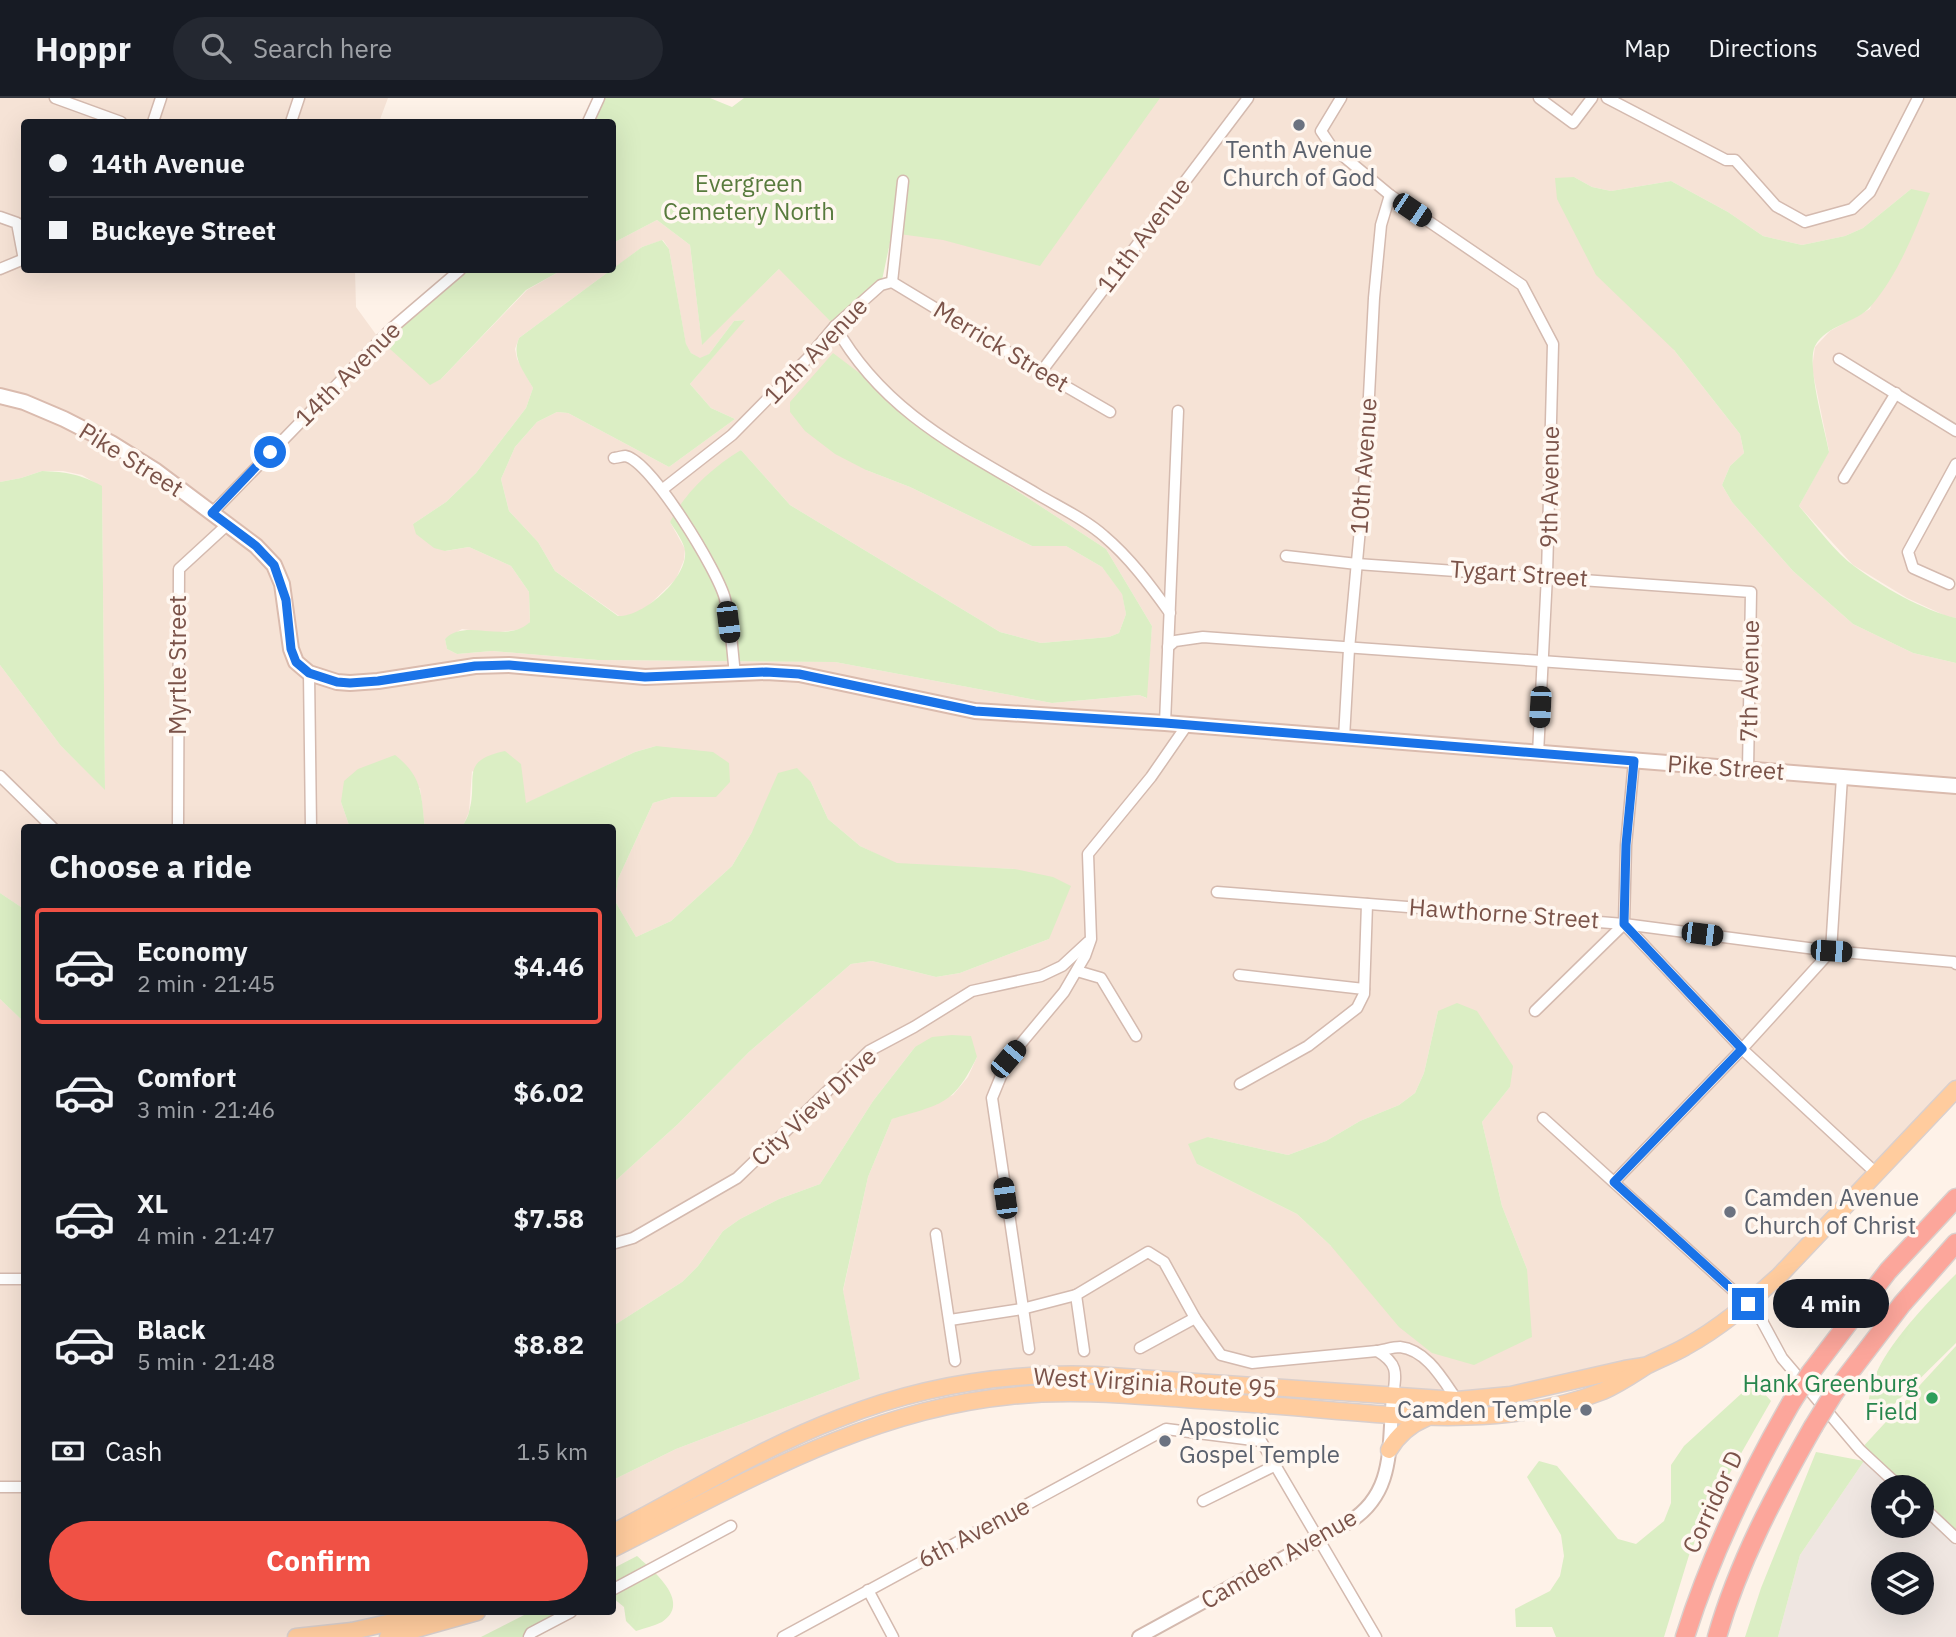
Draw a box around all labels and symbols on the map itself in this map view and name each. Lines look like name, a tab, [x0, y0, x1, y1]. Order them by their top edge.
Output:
marker: Tenth Avenue Church of God	[1291, 117, 1307, 133]
place label: Tenth Avenue Church of God	[1223, 133, 1376, 193]
park label: Evergreen Cemetery North	[663, 167, 835, 227]
street label: 11th Avenue	[1089, 170, 1197, 299]
car	[1389, 190, 1436, 230]
street label: 12th Avenue	[756, 290, 874, 411]
street label: Merrick Street	[928, 293, 1075, 399]
street label: 14th Avenue	[288, 314, 407, 433]
street label: 10th Avenue	[1342, 397, 1384, 535]
street label: Pike Street	[73, 414, 190, 504]
street label: 9th Avenue	[1532, 426, 1566, 548]
route start	[254, 436, 286, 468]
street label: Tygart Street	[1449, 552, 1589, 594]
street label: Myrtle Street	[161, 595, 193, 735]
car	[716, 600, 741, 644]
street label: 7th Avenue	[1732, 620, 1766, 742]
car	[1529, 685, 1552, 729]
street label: Pike Street	[1666, 747, 1786, 787]
street label: Hawthorne Street	[1408, 890, 1600, 936]
car	[1680, 921, 1725, 947]
car	[1810, 939, 1853, 963]
car	[987, 1036, 1030, 1082]
street label: City View Drive	[744, 1040, 883, 1173]
car	[992, 1176, 1019, 1220]
place label: Camden Avenue Church of Christ	[1744, 1181, 1919, 1241]
marker: Camden Avenue Church of Christ	[1722, 1204, 1738, 1220]
callout: 4 min	[1772, 1280, 1888, 1328]
route end	[1732, 1288, 1764, 1320]
street label: West Virginia Route 95	[1033, 1360, 1277, 1404]
place label: Hank Greenburg Field	[1742, 1367, 1918, 1427]
marker: Hank Greenburg Field	[1924, 1390, 1940, 1406]
place label: Camden Temple	[1397, 1393, 1572, 1425]
marker: Camden Temple	[1578, 1402, 1594, 1418]
place label: Apostolic Gospel Temple	[1179, 1410, 1340, 1470]
marker: Apostolic Gospel Temple	[1157, 1433, 1173, 1449]
street label: Corridor D	[1674, 1445, 1750, 1558]
street label: 6th Avenue	[912, 1489, 1035, 1575]
street label: Camden Avenue	[1195, 1500, 1362, 1616]

